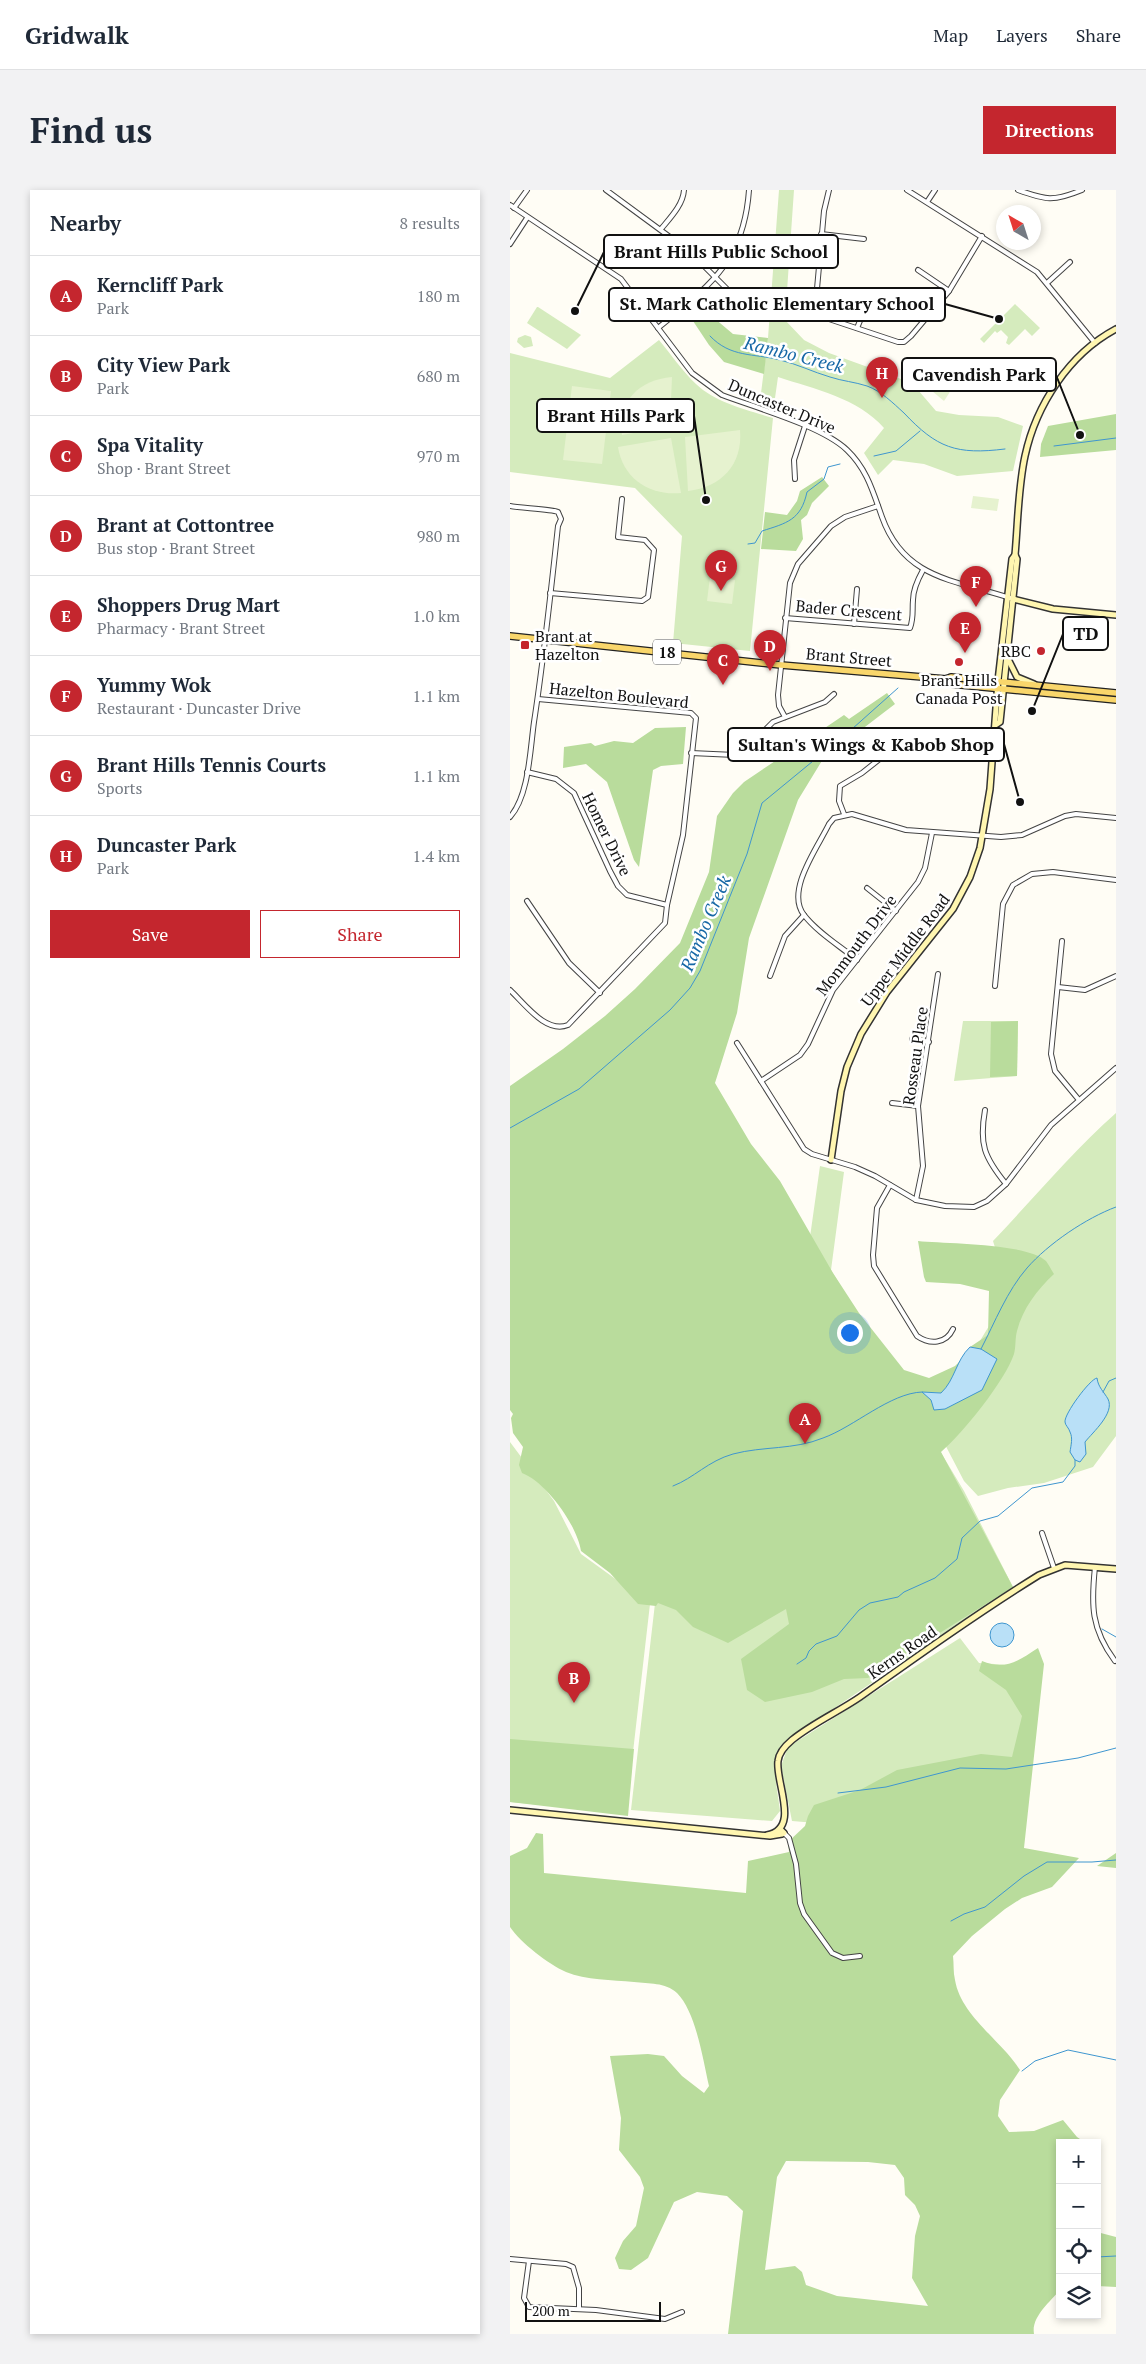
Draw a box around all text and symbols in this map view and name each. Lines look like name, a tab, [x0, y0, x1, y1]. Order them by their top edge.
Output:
text: Gridwalk	[25, 19, 129, 51]
text: Map	[933, 23, 968, 47]
text: Layers	[996, 23, 1048, 47]
text: Share	[1076, 23, 1121, 47]
button: Directions	[983, 106, 1116, 154]
text: Find us	[30, 107, 152, 153]
north arrow	[996, 205, 1041, 250]
text: Nearby	[50, 209, 121, 237]
text: 8 results	[400, 212, 460, 234]
callout: Brant Hills Public School	[604, 235, 838, 268]
text: Brant Hills Public School	[614, 239, 828, 263]
text: Kerncliff Park	[97, 272, 223, 297]
text: A	[60, 285, 72, 307]
text: 180 m	[417, 285, 460, 307]
callout: St. Mark Catholic Elementary School	[609, 288, 945, 321]
text: St. Mark Catholic Elementary School	[620, 291, 934, 315]
text: Park	[97, 297, 129, 319]
water label: Rambo Creek	[741, 330, 846, 378]
text: City View Park	[97, 352, 230, 377]
pin: H	[866, 357, 898, 398]
callout: Cavendish Park	[902, 358, 1056, 391]
text: Cavendish Park	[912, 362, 1046, 386]
text: B	[61, 365, 71, 387]
text: 680 m	[417, 365, 460, 387]
street label: Duncaster Drive	[725, 373, 839, 439]
text: Park	[97, 377, 129, 399]
callout: Brant Hills Park	[537, 399, 694, 432]
text: Brant Hills Park	[547, 403, 685, 427]
text: Spa Vitality	[97, 432, 203, 457]
text: C	[61, 445, 71, 467]
text: 970 m	[417, 445, 460, 467]
text: Shop · Brant Street	[97, 457, 231, 479]
text: Brant at Cottontree	[97, 512, 274, 537]
text: D	[60, 525, 72, 547]
text: 980 m	[417, 525, 460, 547]
text: Bus stop · Brant Street	[97, 537, 255, 559]
pin: G	[705, 550, 737, 591]
pin: F	[960, 566, 992, 607]
text: Shoppers Drug Mart	[97, 592, 280, 617]
street label: Bader Crescent	[795, 594, 903, 626]
text: E	[61, 605, 71, 627]
text: 1.0 km	[413, 605, 460, 627]
pin: E	[949, 612, 981, 653]
text: Pharmacy · Brant Street	[97, 617, 265, 639]
callout: TD	[1063, 617, 1108, 650]
text: TD	[1073, 621, 1099, 645]
place label: Brant at Hazelton	[535, 625, 600, 665]
pin: D	[754, 630, 786, 671]
marker: Brant at Hazelton	[519, 639, 531, 651]
road number: 18	[653, 640, 681, 664]
place label: RBC	[1001, 640, 1031, 662]
street label: Brant Street	[805, 642, 893, 672]
pin: C	[707, 644, 739, 685]
marker: RBC	[1035, 645, 1047, 657]
marker: Brant Hills Canada Post	[953, 656, 965, 668]
place label: Brant Hills Canada Post	[915, 669, 1003, 709]
text: Yummy Wok	[97, 672, 211, 697]
street label: Hazelton Boulevard	[548, 677, 690, 713]
text: F	[61, 685, 71, 707]
text: 1.1 km	[413, 685, 460, 707]
text: Restaurant · Duncaster Drive	[97, 697, 301, 719]
callout: Sultan's Wings & Kabob Shop	[728, 728, 1004, 761]
text: Sultan's Wings & Kabob Shop	[738, 732, 994, 756]
text: Brant Hills Tennis Courts	[97, 752, 326, 777]
text: G	[60, 765, 72, 787]
text: 1.1 km	[413, 765, 460, 787]
text: Sports	[97, 777, 143, 799]
street label: Homer Drive	[577, 788, 637, 880]
text: Duncaster Park	[97, 832, 236, 857]
text: H	[60, 845, 72, 867]
text: 1.4 km	[413, 845, 460, 867]
text: Park	[97, 857, 129, 879]
water label: Rambo Creek	[674, 871, 736, 975]
street label: Upper Middle Road	[855, 889, 955, 1011]
street label: Monmouth Drive	[811, 890, 901, 1000]
button: Save	[50, 910, 250, 958]
button: Share	[260, 910, 460, 958]
street label: Rosseau Place	[897, 1005, 933, 1107]
your location	[837, 1320, 863, 1346]
pin: A	[789, 1403, 821, 1444]
street label: Kerns Road	[863, 1620, 941, 1684]
pin: B	[558, 1662, 590, 1703]
map controls	[1056, 2139, 1101, 2319]
button: +	[1056, 2139, 1101, 2184]
button: −	[1056, 2184, 1101, 2229]
button: locate	[1056, 2229, 1101, 2274]
button: layers	[1056, 2274, 1101, 2319]
scale bar	[525, 2299, 661, 2322]
text: 200 m	[532, 2301, 570, 2320]

